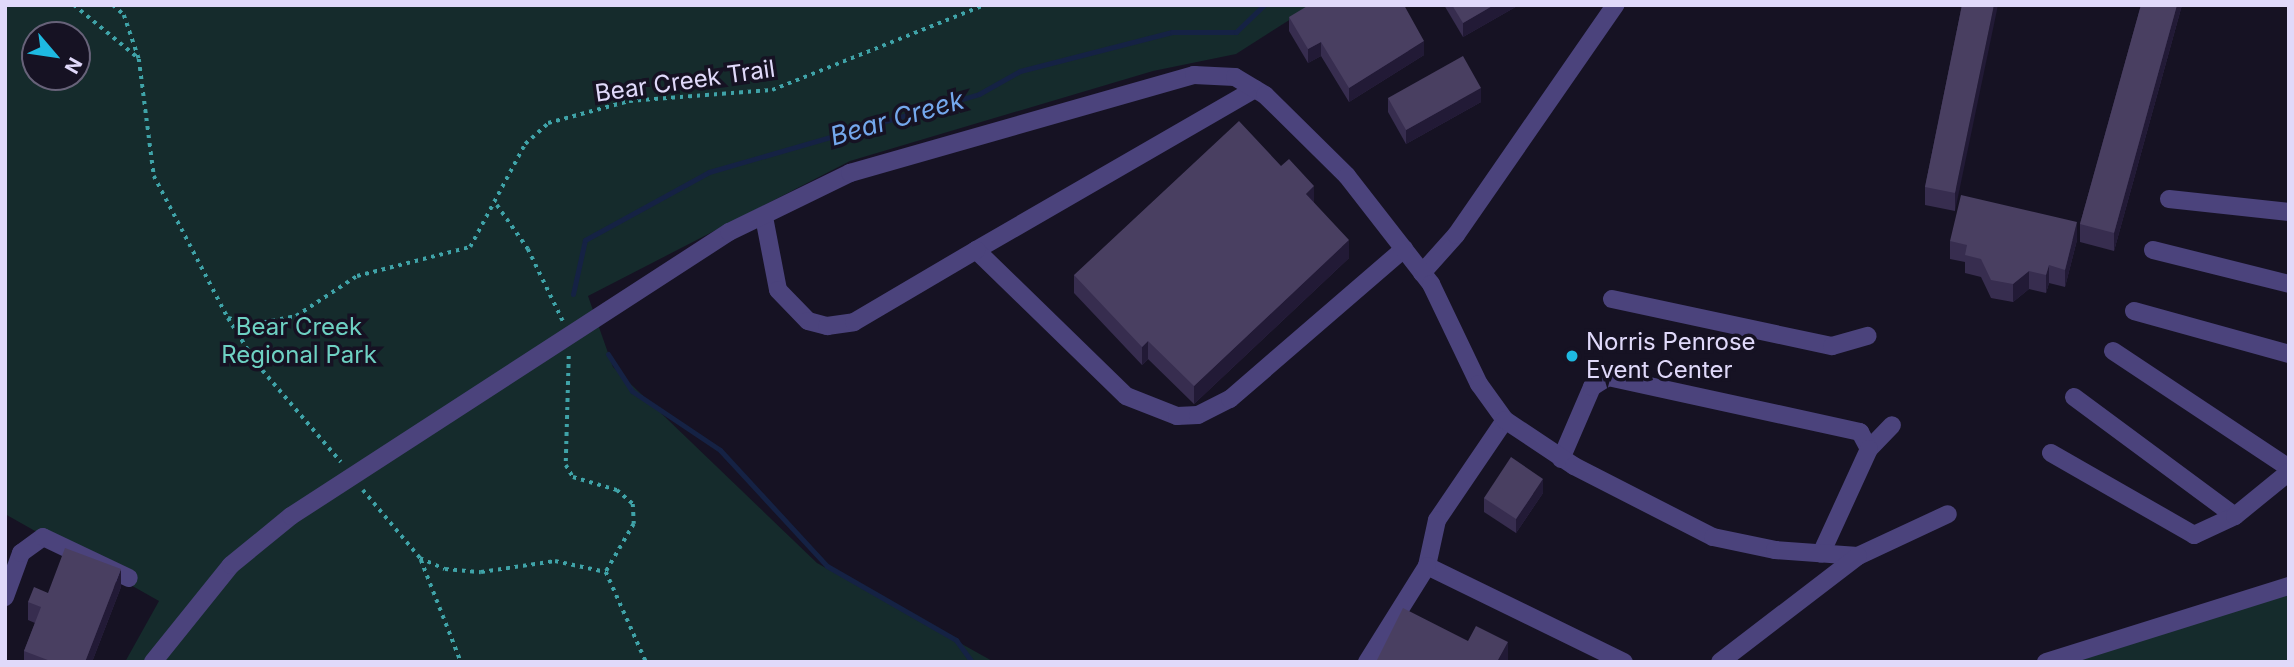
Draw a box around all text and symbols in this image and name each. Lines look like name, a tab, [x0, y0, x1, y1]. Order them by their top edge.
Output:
north arrow	[21, 21, 91, 91]
text: N	[59, 54, 87, 77]
street label: Bear Creek Trail	[593, 54, 777, 108]
water label: Bear Creek	[827, 84, 967, 152]
park label: Bear Creek Regional Park	[221, 313, 377, 369]
place label: Norris Penrose Event Center	[1586, 328, 1756, 384]
marker: Norris Penrose Event Center	[1564, 348, 1580, 364]

